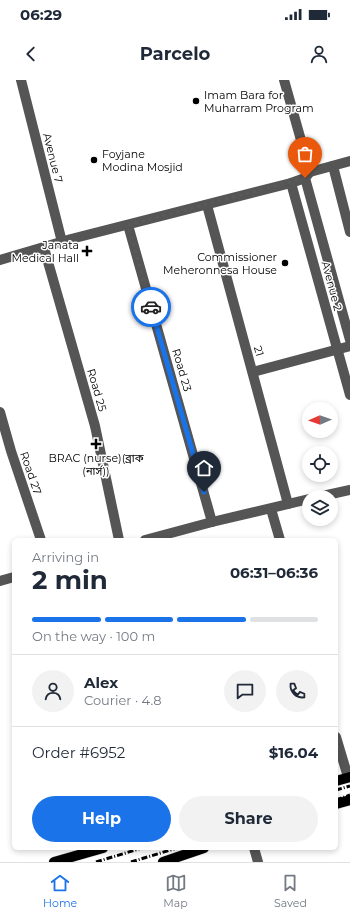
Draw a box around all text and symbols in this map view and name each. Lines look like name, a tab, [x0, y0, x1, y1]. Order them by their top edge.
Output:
text: 06:29	[20, 5, 62, 24]
icon: back	[20, 43, 42, 65]
text: Parcelo	[140, 43, 210, 65]
icon: person	[308, 43, 330, 65]
place label: Imam Bara for Muharram Program	[204, 88, 314, 115]
marker: Imam Bara for Muharram Program	[191, 96, 201, 106]
street label: Avenue 7	[40, 132, 66, 184]
pin	[288, 137, 322, 178]
icon: bag	[294, 143, 316, 165]
place label: Foyjane Modina Mosjid	[102, 147, 183, 174]
marker: Foyjane Modina Mosjid	[89, 155, 99, 165]
place label: Janata Medical Hall	[12, 238, 79, 265]
marker: Janata Medical Hall	[82, 246, 92, 256]
place label: Commissioner Meheronnesa House	[163, 250, 277, 277]
marker: Commissioner Meheronnesa House	[280, 258, 290, 268]
street label: Avenue 2	[319, 260, 345, 312]
courier	[131, 287, 171, 327]
icon: car	[140, 296, 162, 318]
street label: 21	[251, 344, 267, 358]
street label: Road 23	[169, 347, 195, 393]
street label: Road 25	[84, 367, 110, 413]
north arrow	[302, 402, 338, 438]
map controls	[302, 402, 338, 526]
marker: BRAC (nurse)(ব্রাক (নার্স))	[90, 438, 102, 450]
button: locate	[302, 446, 338, 482]
street label: Road 27	[17, 450, 45, 496]
place label: BRAC (nurse)(ব্রাক (নার্স))	[48, 451, 144, 478]
pin	[187, 451, 221, 492]
icon: home	[193, 457, 215, 479]
button: layers	[302, 490, 338, 526]
text: Arriving in	[32, 549, 99, 565]
text: 06:31–06:36	[230, 563, 318, 582]
text: 2 min	[32, 564, 108, 596]
text: On the way · 100 m	[32, 628, 155, 644]
button: person	[32, 670, 74, 712]
button: chat	[224, 670, 266, 712]
button: phone	[276, 670, 318, 712]
text: Alex	[84, 673, 118, 692]
text: Courier · 4.8	[84, 692, 162, 708]
text: Order #6952	[32, 743, 125, 762]
text: $16.04	[269, 743, 318, 762]
button: Help	[32, 796, 171, 842]
button: Share	[179, 796, 318, 842]
tab: Home	[43, 872, 77, 910]
tab: Map	[163, 872, 188, 910]
tab: Saved	[274, 872, 307, 910]

